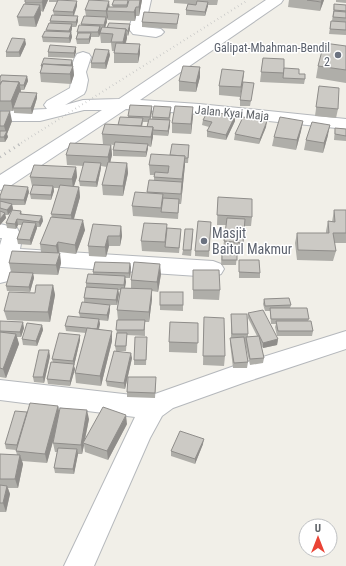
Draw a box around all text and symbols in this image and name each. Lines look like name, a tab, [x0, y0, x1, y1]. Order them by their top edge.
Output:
place label: Galipat-Mbahman-Bendil 2	[214, 41, 330, 69]
marker: Galipat-Mbahman-Bendil 2	[333, 50, 343, 60]
street label: Jalan Kyai Maja	[194, 103, 270, 123]
place label: Masjit Baitul Makmur	[212, 225, 292, 257]
marker: Masjit Baitul Makmur	[199, 236, 209, 246]
north arrow	[298, 518, 338, 558]
text: U	[315, 522, 321, 535]

